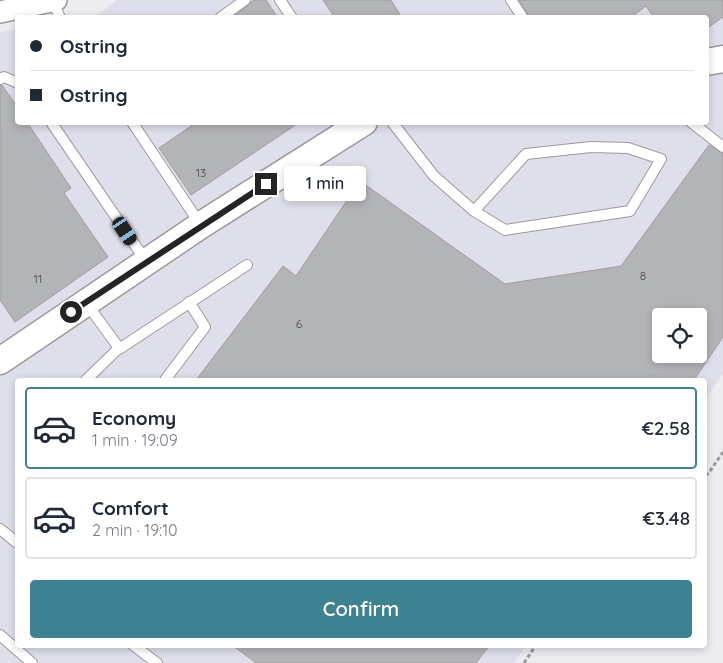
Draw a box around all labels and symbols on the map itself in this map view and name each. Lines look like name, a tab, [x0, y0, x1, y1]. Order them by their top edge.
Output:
house number: 13	[196, 165, 206, 180]
callout: 1 min	[284, 166, 366, 202]
route end	[255, 173, 277, 195]
car	[110, 214, 139, 248]
house number: 8	[640, 268, 646, 283]
house number: 11	[34, 271, 42, 286]
route start	[60, 301, 82, 323]
house number: 6	[296, 316, 303, 331]

